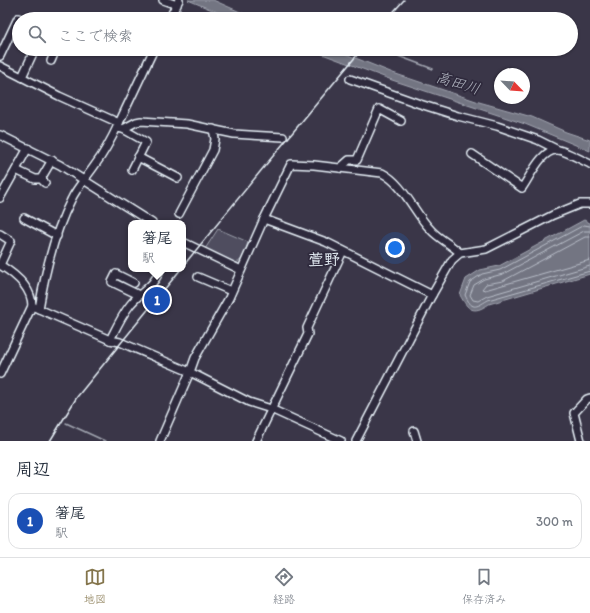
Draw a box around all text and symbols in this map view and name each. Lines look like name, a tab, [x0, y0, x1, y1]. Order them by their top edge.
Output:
search box	[12, 12, 578, 56]
icon: search	[26, 23, 48, 45]
text: ここで検索	[58, 27, 133, 45]
water label: 高田川	[434, 68, 482, 98]
north arrow	[494, 68, 530, 104]
popup	[128, 220, 186, 272]
text: 箸尾	[142, 229, 172, 247]
your location	[385, 238, 405, 258]
text: 駅	[142, 250, 155, 265]
district label: 萱野	[308, 250, 340, 269]
pin: 1	[144, 285, 170, 315]
text: 周辺	[16, 459, 50, 479]
text: 箸尾	[55, 504, 85, 522]
text: 1	[27, 514, 33, 529]
text: 300 m	[536, 514, 573, 529]
text: 駅	[55, 525, 68, 540]
tab: 地図	[84, 566, 106, 606]
tab: 経路	[273, 566, 295, 606]
tab: 保存済み	[462, 566, 506, 606]

